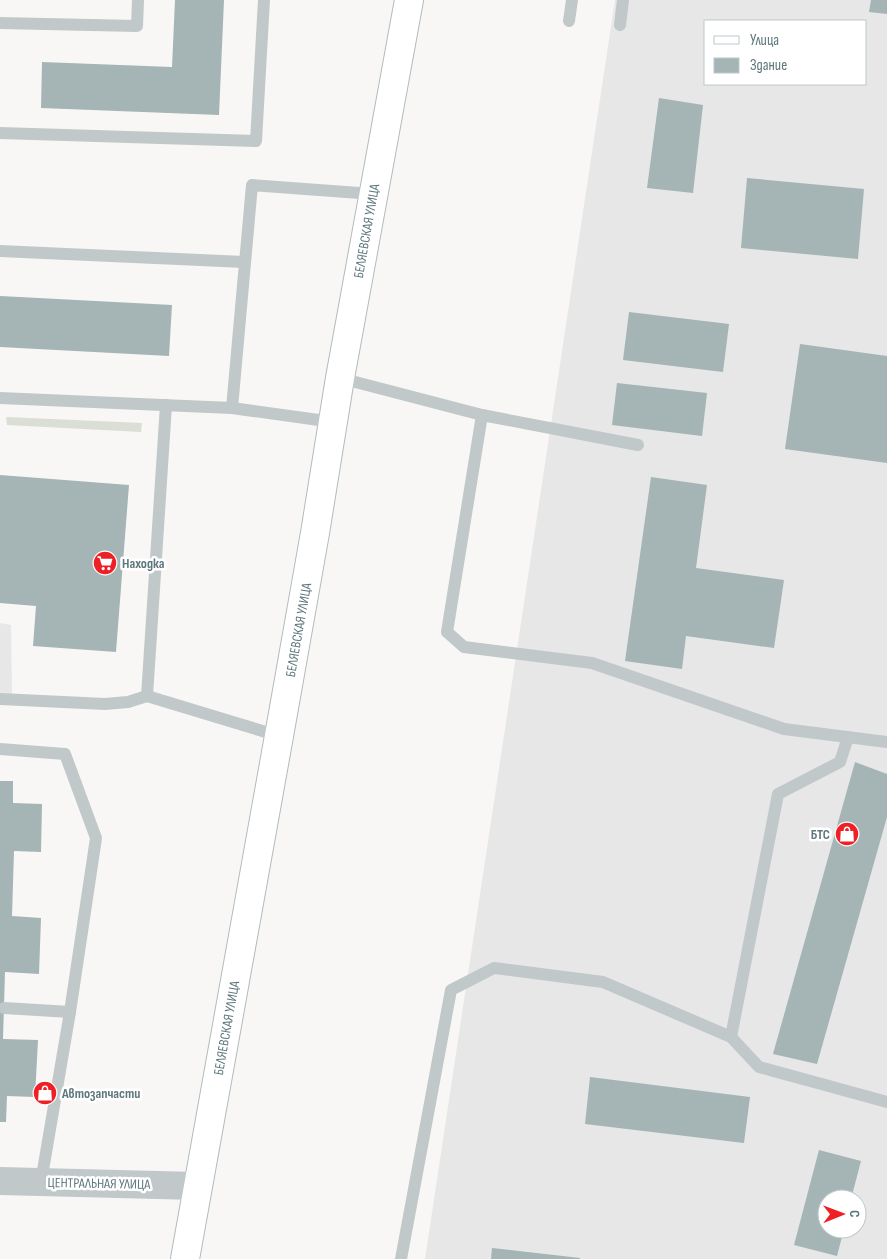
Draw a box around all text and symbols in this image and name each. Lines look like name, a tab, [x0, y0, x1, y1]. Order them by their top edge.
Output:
legend	[704, 20, 867, 85]
text: Улица	[750, 31, 779, 50]
text: Здание	[750, 56, 787, 75]
street label: БЕЛЯЕВСКАЯ УЛИЦА	[350, 182, 383, 280]
supermarket icon: Находка	[92, 550, 118, 576]
place label: Находка	[122, 555, 165, 572]
street label: БЕЛЯЕВСКАЯ УЛИЦА	[282, 581, 315, 679]
shop icon: БТС	[834, 821, 860, 847]
place label: БТС	[811, 826, 830, 843]
street label: БЕЛЯЕВСКАЯ УЛИЦА	[210, 979, 243, 1077]
shop icon: Автозапчасти	[32, 1080, 58, 1106]
place label: Автозапчасти	[61, 1085, 140, 1102]
street label: ЦЕНТРАЛЬНАЯ УЛИЦА	[48, 1174, 151, 1193]
north arrow	[817, 1189, 867, 1239]
text: С	[846, 1210, 863, 1218]

